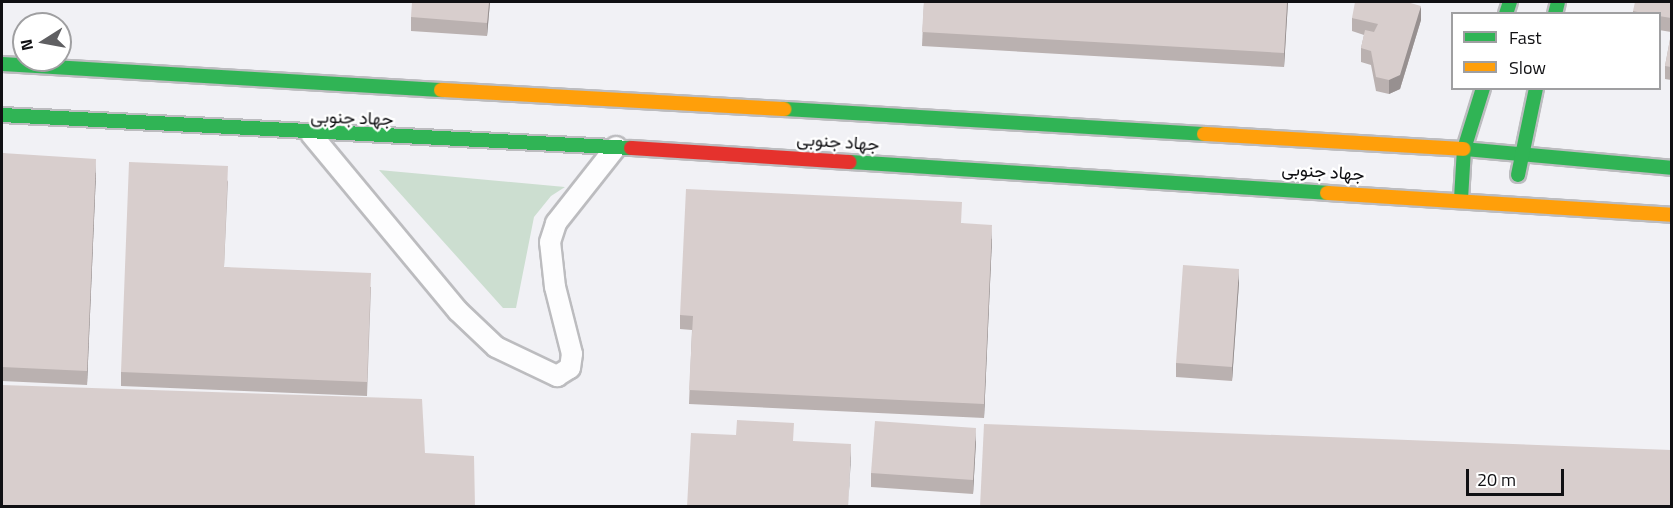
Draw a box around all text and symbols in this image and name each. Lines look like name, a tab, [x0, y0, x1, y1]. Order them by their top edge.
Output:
north arrow	[12, 12, 72, 72]
legend	[1451, 12, 1661, 90]
text: Fast	[1509, 24, 1542, 51]
text: N	[13, 37, 39, 53]
text: Slow	[1509, 54, 1546, 81]
street label: جهاد جنوبی	[310, 106, 394, 130]
street label: جهاد جنوبی	[796, 128, 880, 156]
street label: جهاد جنوبی	[1281, 158, 1365, 186]
scale bar	[1469, 457, 1566, 495]
text: 20 m	[1477, 466, 1516, 493]

